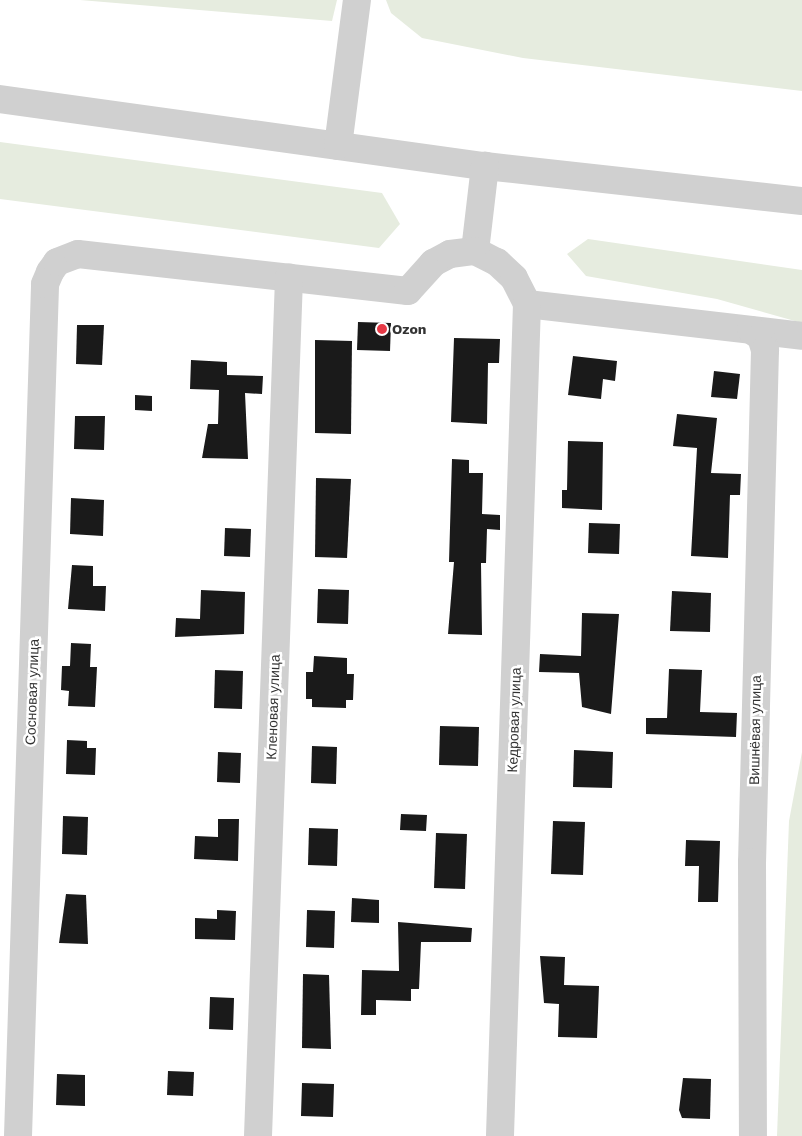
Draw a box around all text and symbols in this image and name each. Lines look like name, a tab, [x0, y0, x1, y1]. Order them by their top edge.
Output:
place label: Ozon	[392, 321, 427, 337]
marker: Ozon	[376, 323, 388, 335]
street label: Сосновая улица	[22, 639, 42, 745]
street label: Кленовая улица	[263, 654, 283, 760]
street label: Кедровая улица	[504, 667, 524, 773]
street label: Вишнёвая улица	[746, 675, 764, 785]

